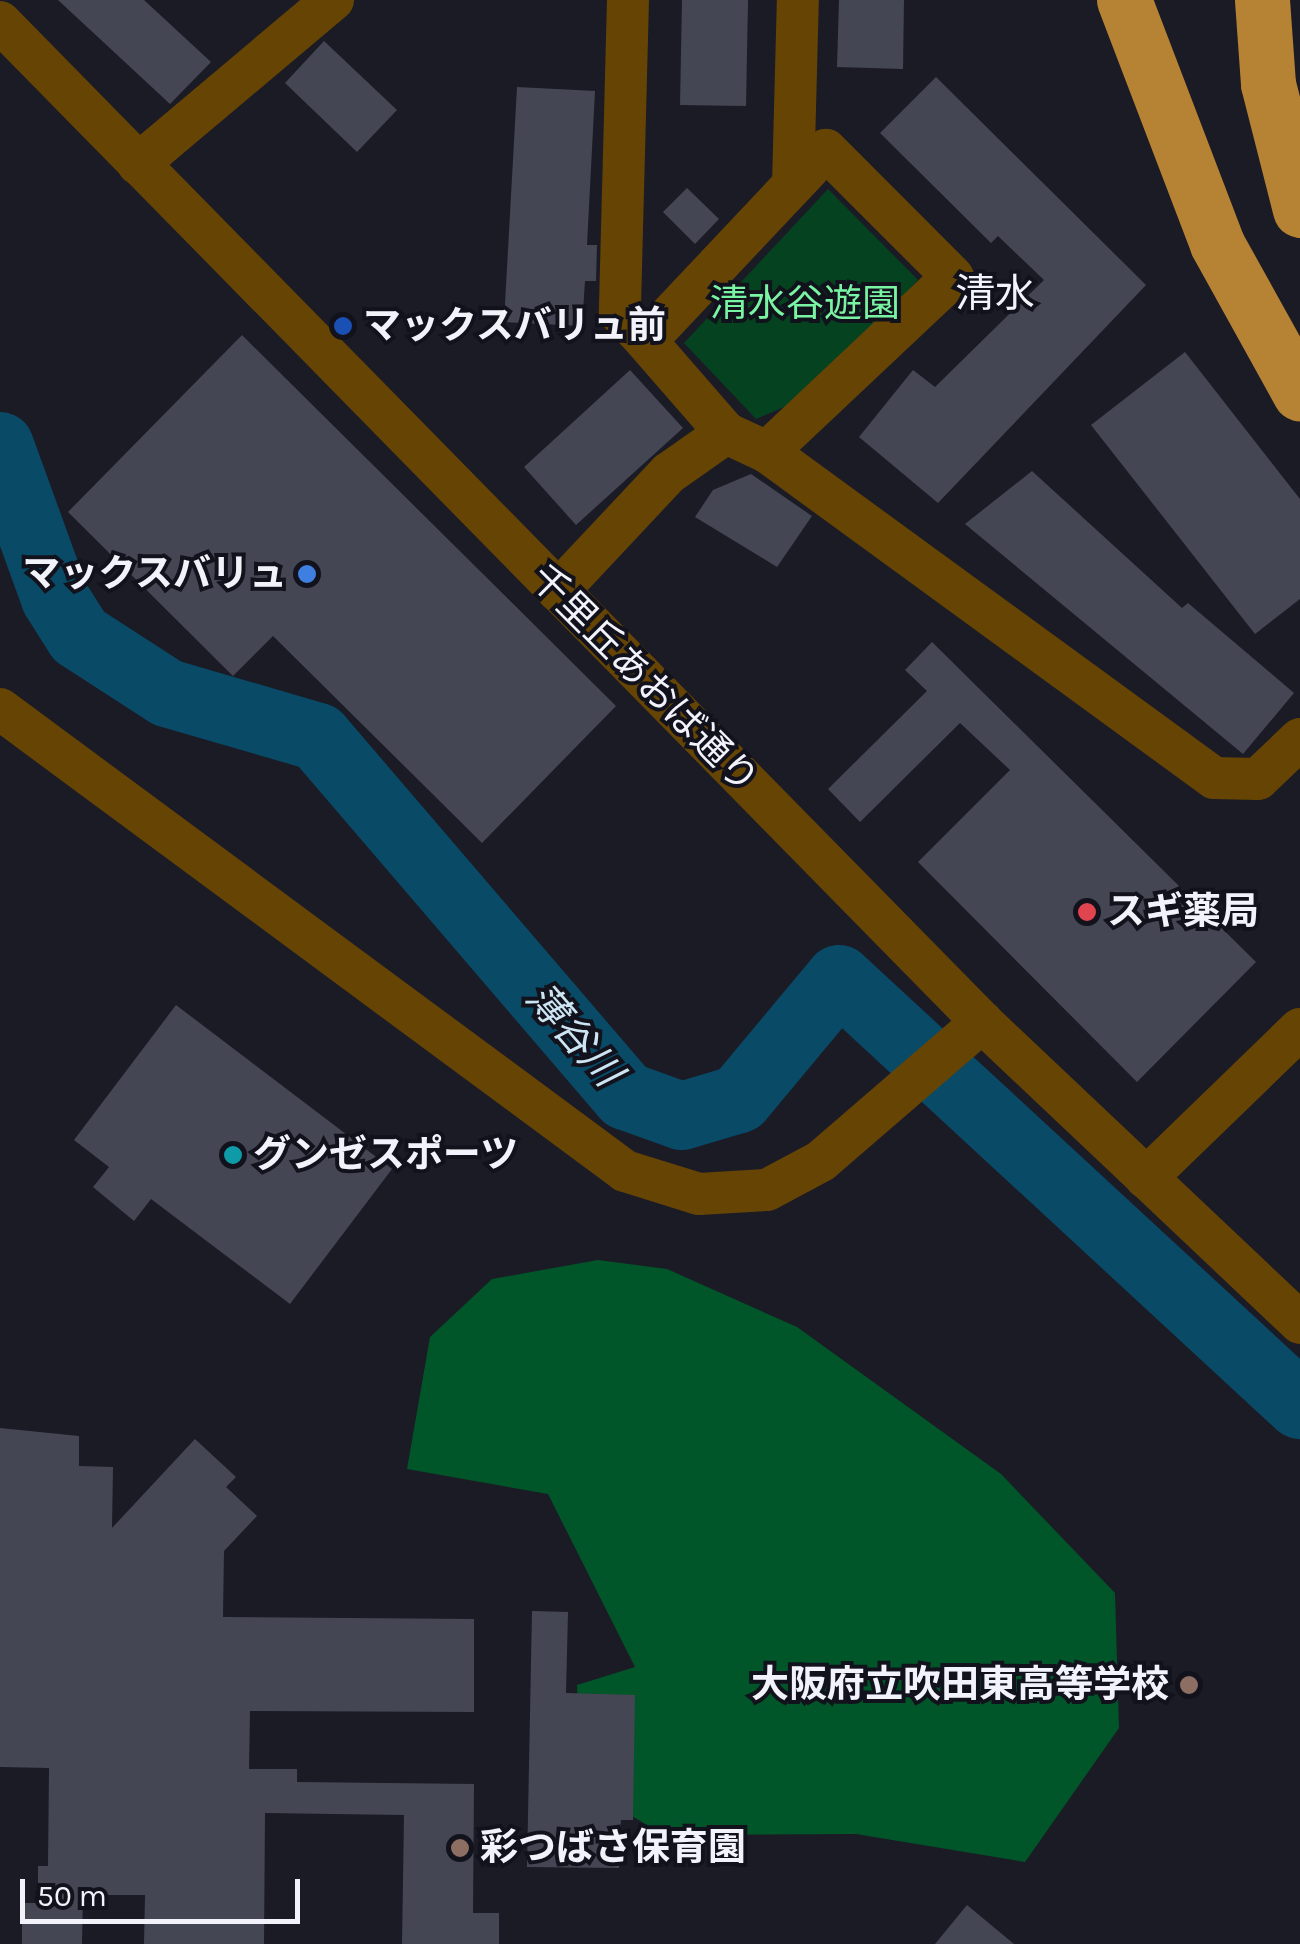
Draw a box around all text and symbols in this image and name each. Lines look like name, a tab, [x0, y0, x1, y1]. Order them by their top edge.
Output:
district label: 清水	[955, 270, 1035, 318]
park label: 清水谷遊園	[710, 281, 900, 327]
place label: マックスバリュ前	[363, 303, 667, 349]
marker: マックスバリュ前	[332, 315, 354, 337]
place label: マックスバリュ	[21, 551, 287, 597]
street label: 千里丘あおば通り	[520, 555, 768, 803]
marker: マックスバリュ	[296, 563, 318, 585]
place label: スギ薬局	[1107, 889, 1259, 935]
marker: スギ薬局	[1076, 901, 1098, 923]
water label: 薄谷川	[517, 974, 631, 1096]
place label: グンゼスポーツ	[253, 1132, 519, 1178]
marker: グンゼスポーツ	[222, 1144, 244, 1166]
place label: 大阪府立吹田東高等学校	[751, 1662, 1169, 1708]
marker: 大阪府立吹田東高等学校	[1178, 1674, 1200, 1696]
place label: 彩つばさ保育園	[480, 1825, 746, 1871]
marker: 彩つばさ保育園	[449, 1837, 471, 1859]
scale bar	[25, 1859, 305, 1921]
text: 50 m	[37, 1878, 107, 1914]

